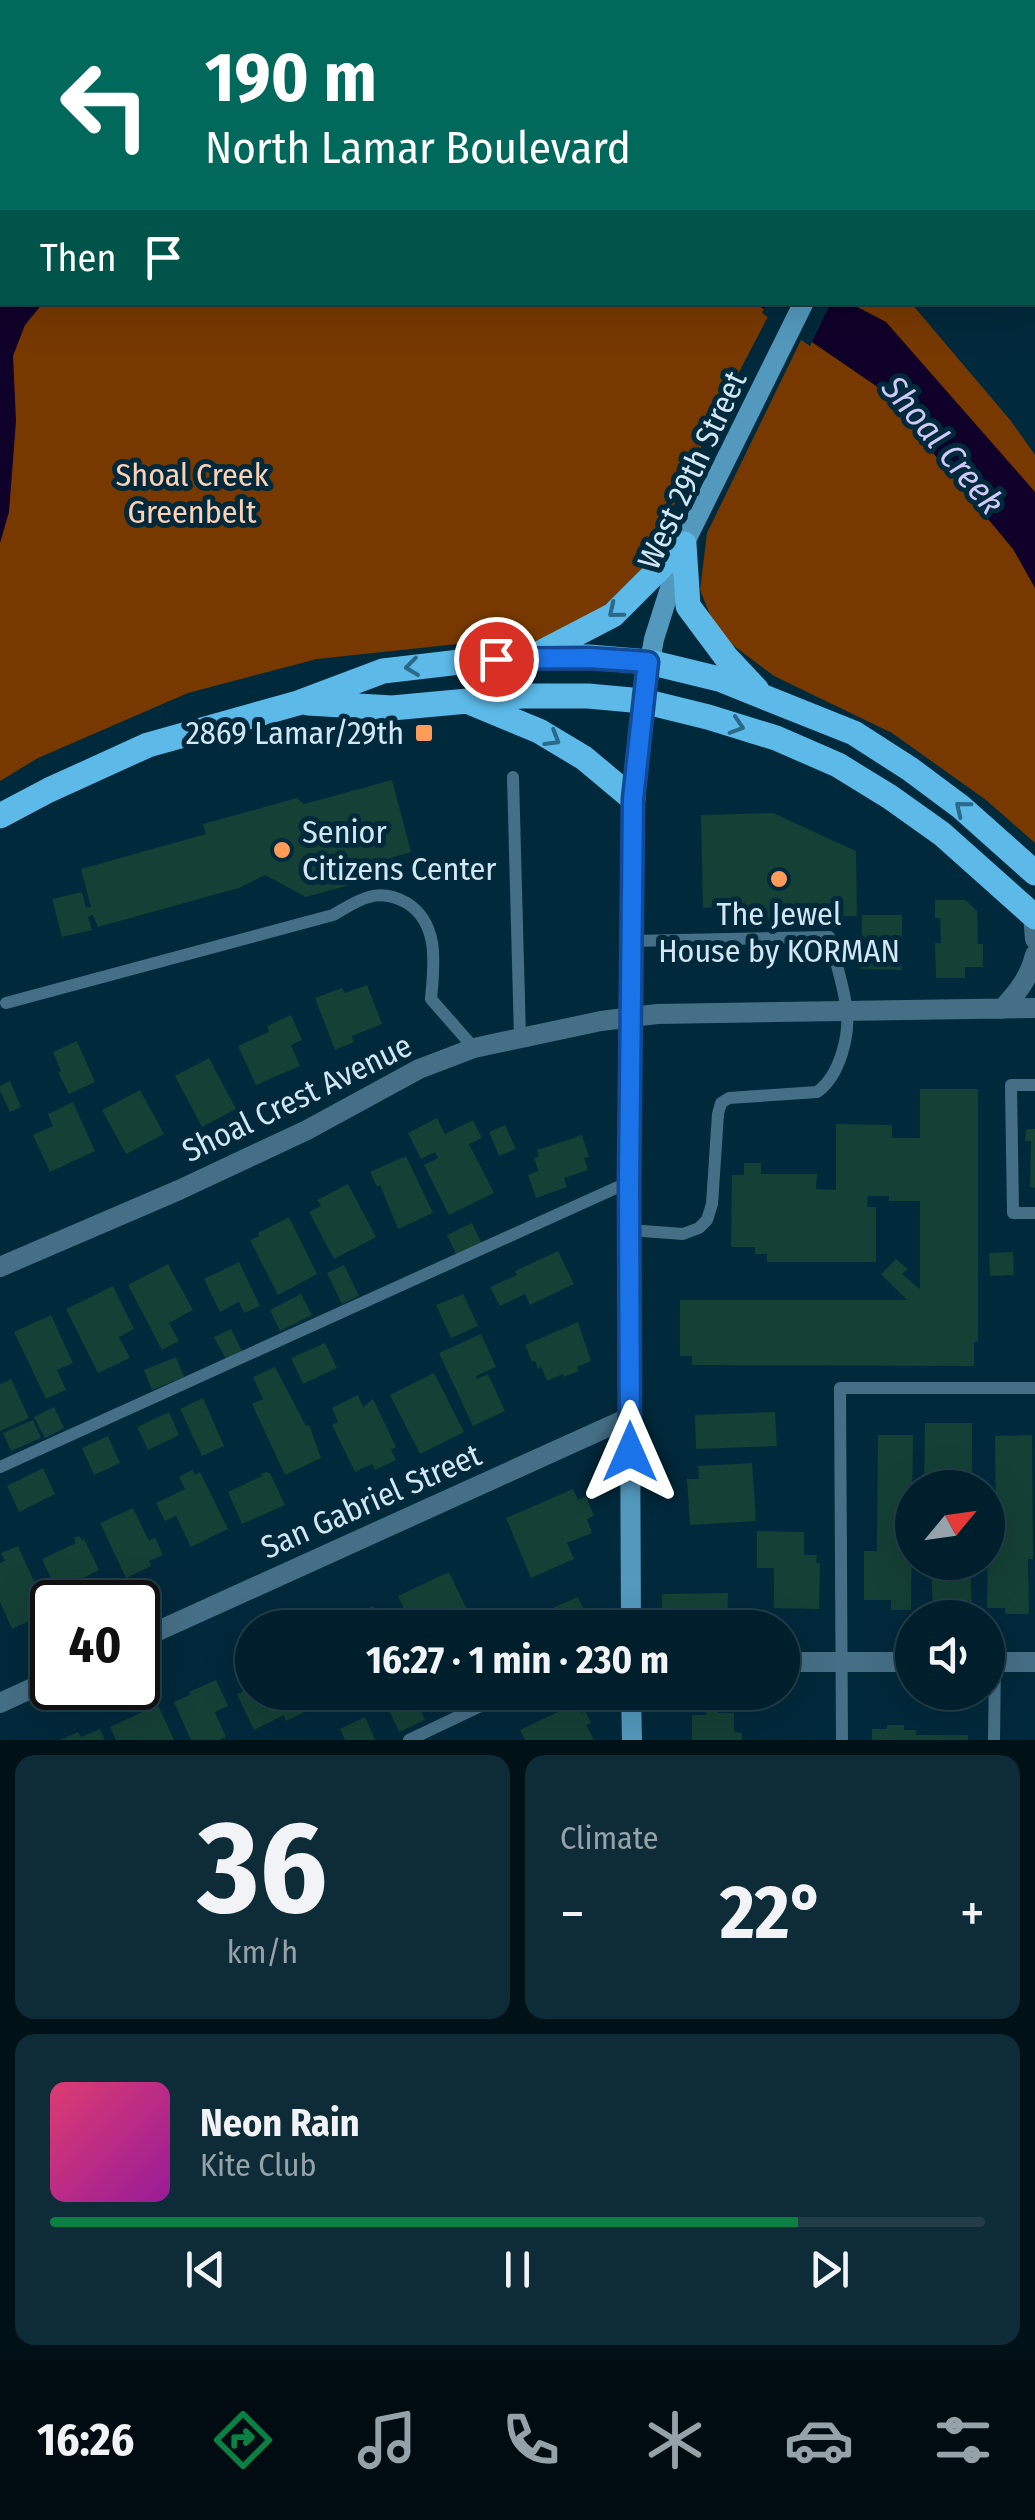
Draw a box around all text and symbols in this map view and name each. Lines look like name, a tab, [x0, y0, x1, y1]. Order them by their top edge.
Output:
text: 190 m	[205, 36, 377, 120]
icon: left	[40, 40, 170, 170]
text: North Lamar Boulevard	[205, 121, 631, 175]
icon: arrive	[136, 230, 191, 285]
text: Then	[40, 235, 116, 281]
street label: West 29th Street	[630, 364, 755, 575]
water label: Shoal Creek	[872, 366, 1013, 523]
park label: Shoal Creek Greenbelt	[115, 456, 269, 531]
one-way arrow	[608, 599, 626, 617]
pin	[454, 617, 539, 702]
icon: arrive	[469, 632, 524, 687]
one-way arrow	[403, 656, 419, 677]
place label: 2869 Lamar/29th	[186, 714, 404, 752]
one-way arrow	[727, 714, 744, 735]
marker: 2869 Lamar/29th	[413, 722, 435, 744]
one-way arrow	[542, 727, 560, 746]
one-way arrow	[955, 802, 973, 820]
place label: Senior Citizens Center	[302, 813, 496, 888]
marker: Senior Citizens Center	[271, 839, 293, 861]
marker: The Jewel House by KORMAN	[768, 868, 790, 890]
place label: The Jewel House by KORMAN	[658, 895, 900, 970]
street label: Shoal Crest Avenue	[176, 1026, 418, 1170]
position arrow	[578, 1400, 682, 1504]
street label: San Gabriel Street	[255, 1435, 487, 1566]
north arrow	[895, 1470, 1005, 1580]
map controls	[895, 1470, 1005, 1710]
speed limit sign: 40	[30, 1580, 160, 1710]
button: sound	[895, 1600, 1005, 1710]
text: 16:27 · 1 min · 230 m	[366, 1637, 669, 1683]
text: 36	[198, 1790, 327, 1946]
text: Climate	[560, 1819, 659, 1857]
text: 22°	[720, 1868, 825, 1958]
text: −	[560, 1881, 585, 1947]
text: +	[960, 1881, 985, 1947]
text: km/h	[227, 1933, 298, 1971]
text: Neon Rain	[200, 2100, 360, 2146]
text: Kite Club	[200, 2146, 316, 2184]
icon: previous	[178, 2242, 233, 2297]
icon: pause	[490, 2242, 545, 2297]
icon: next	[802, 2242, 857, 2297]
icon: directions	[208, 2405, 278, 2475]
icon: music	[352, 2405, 422, 2475]
icon: phone	[496, 2405, 566, 2475]
icon: climate	[640, 2405, 710, 2475]
icon: car	[784, 2405, 854, 2475]
icon: filters	[928, 2405, 998, 2475]
text: 16:26	[37, 2413, 134, 2467]

